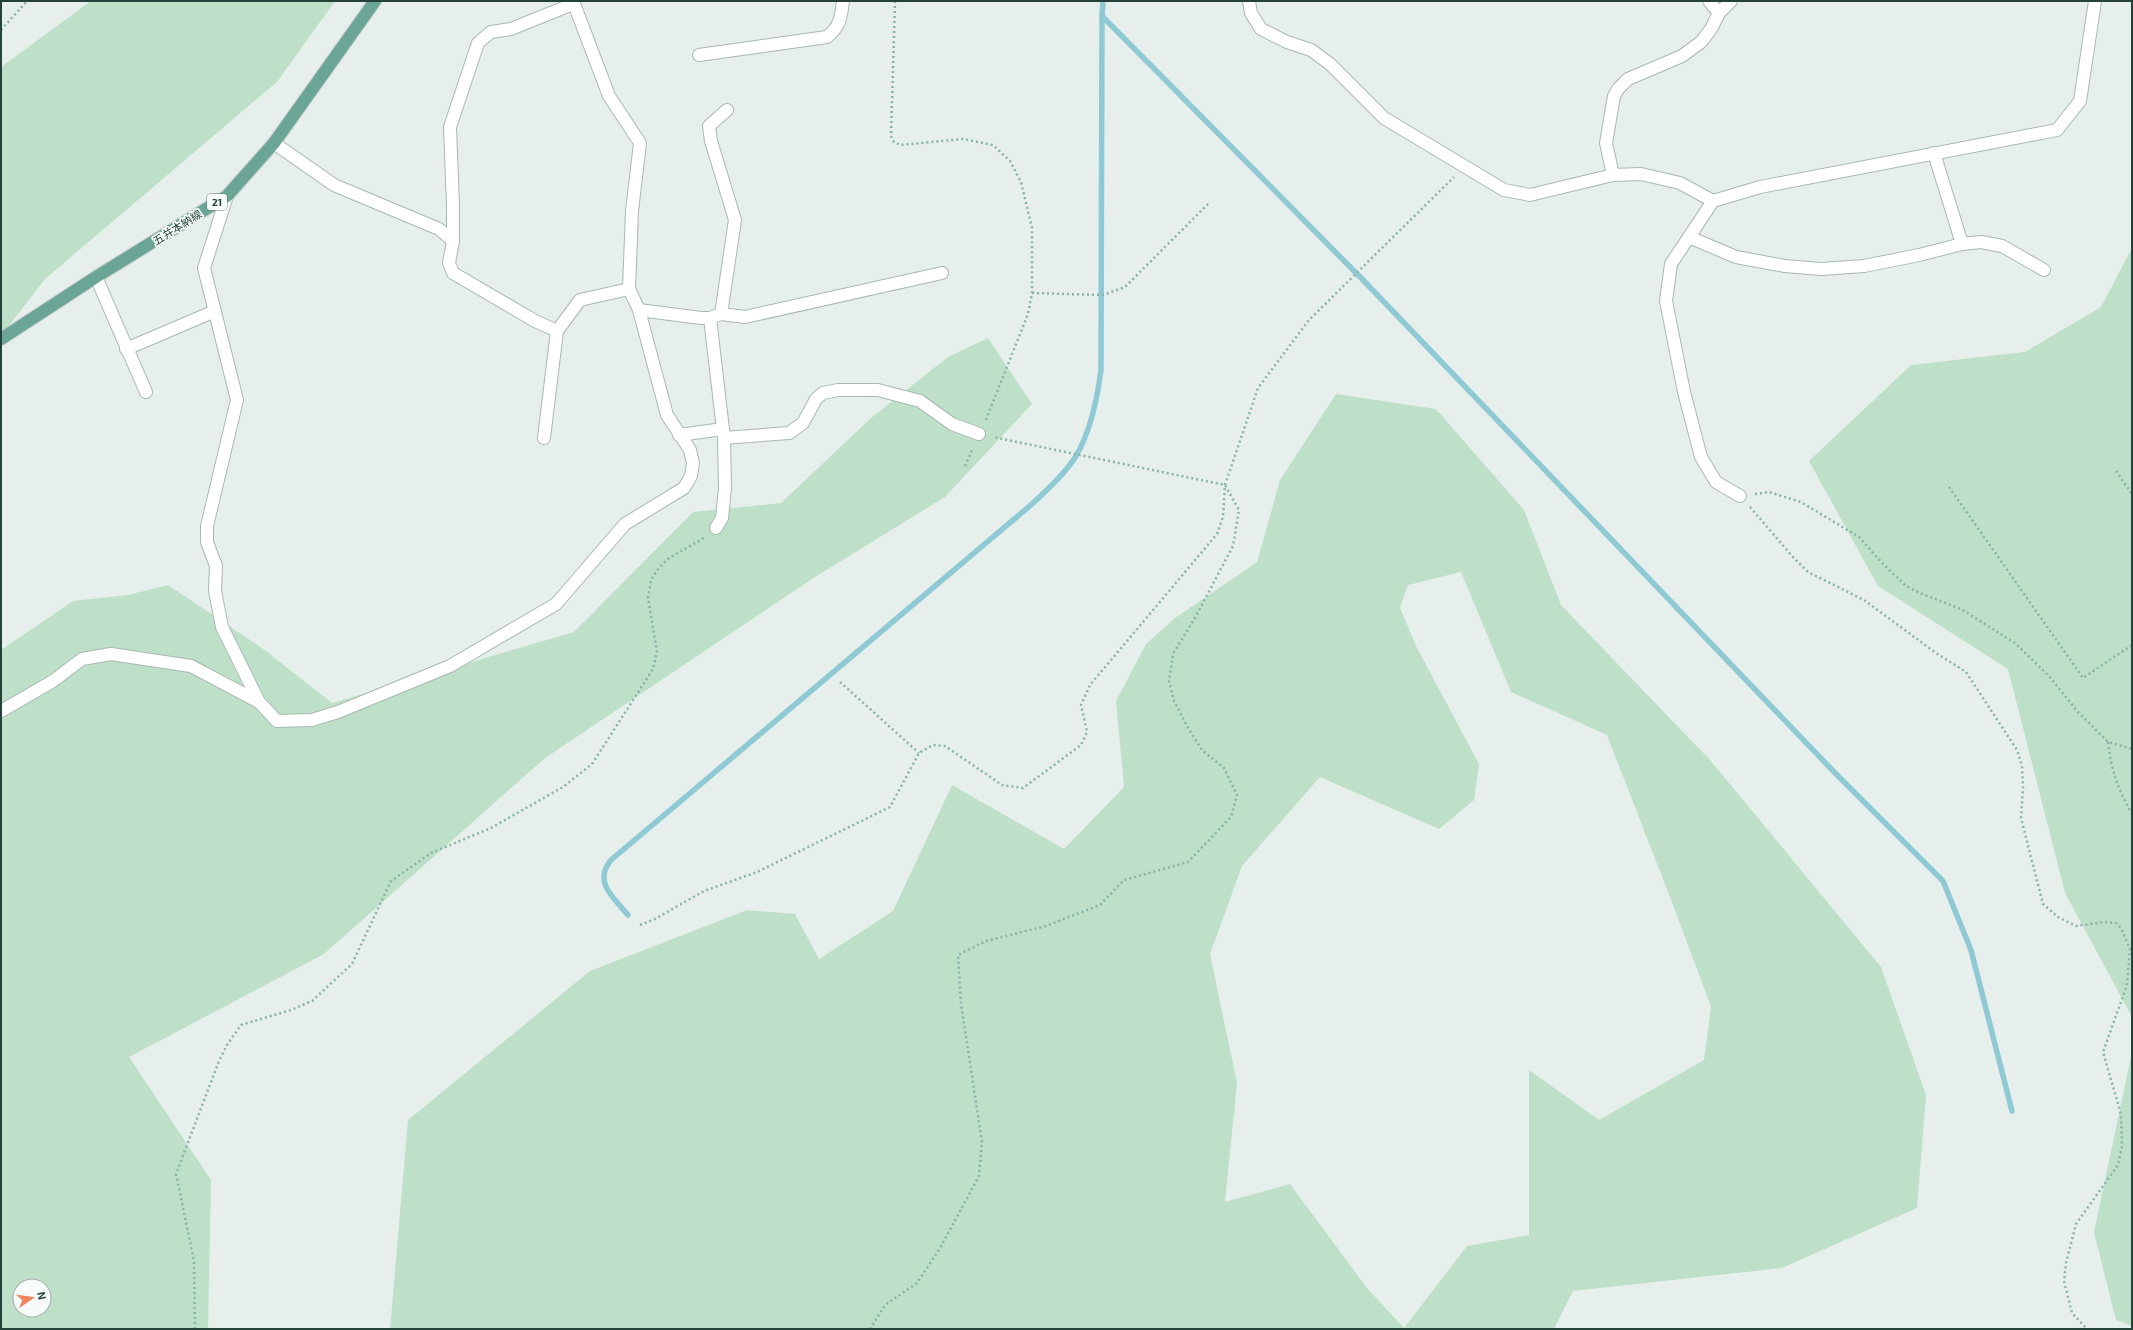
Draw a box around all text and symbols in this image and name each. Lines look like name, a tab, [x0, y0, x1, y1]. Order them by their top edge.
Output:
road number: 21	[207, 194, 227, 210]
street label: 五井本納線	[150, 207, 204, 247]
north arrow	[12, 1278, 52, 1318]
text: N	[35, 1290, 49, 1301]

